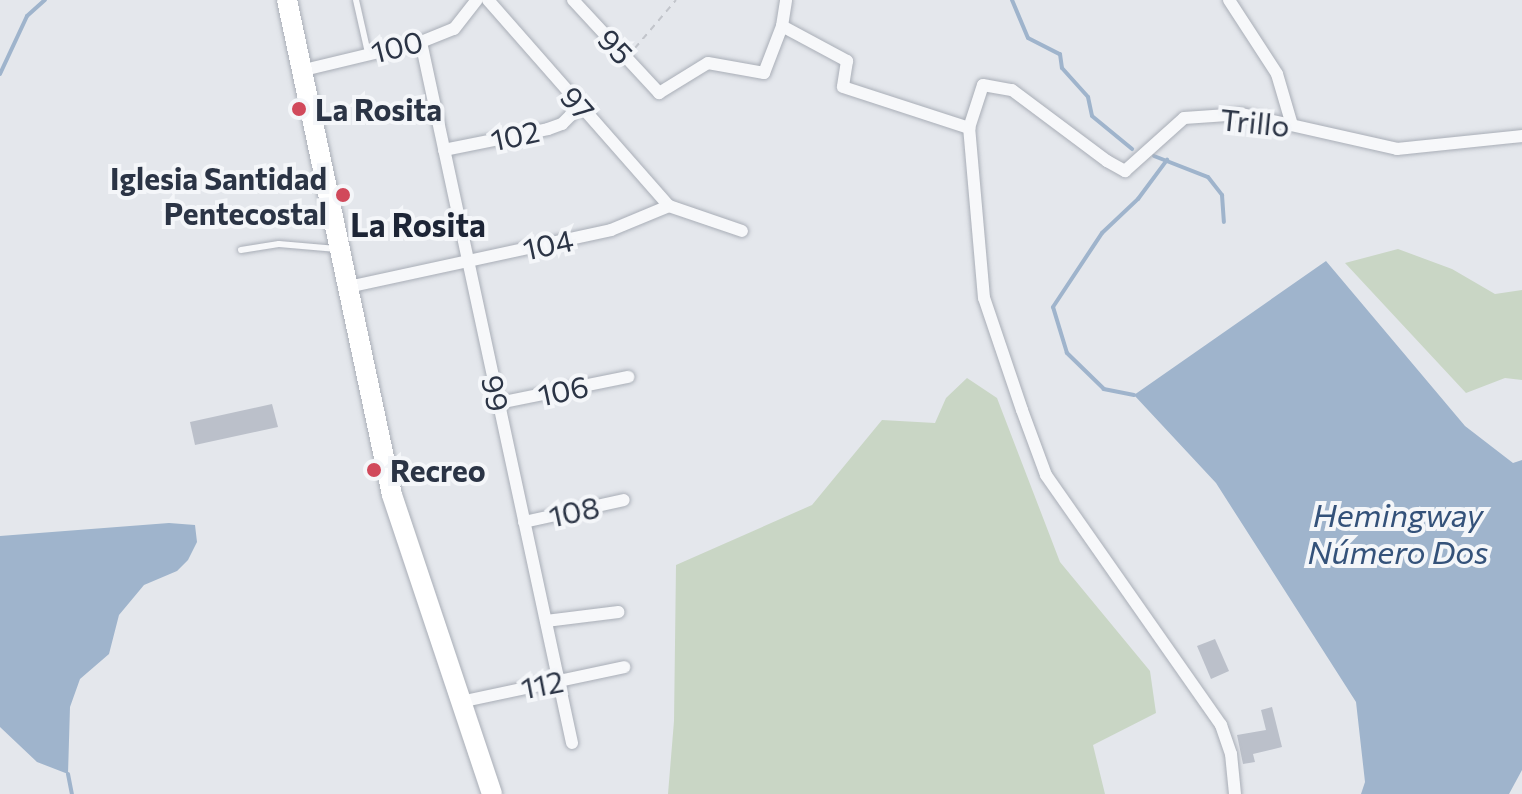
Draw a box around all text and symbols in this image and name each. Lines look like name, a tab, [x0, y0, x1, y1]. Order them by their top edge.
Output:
street label: 95	[591, 21, 641, 71]
street label: 100	[367, 22, 427, 70]
street label: 97	[553, 78, 603, 128]
place label: La Rosita	[315, 91, 442, 127]
marker: La Rosita	[290, 100, 308, 118]
street label: Trillo	[1219, 100, 1291, 144]
street label: 102	[487, 112, 543, 158]
place label: Iglesia Santidad Pentecostal	[110, 160, 327, 230]
marker: Iglesia Santidad Pentecostal	[334, 186, 352, 204]
district label: La Rosita	[350, 205, 486, 243]
street label: 104	[520, 221, 576, 267]
street label: 106	[535, 367, 591, 413]
street label: 99	[475, 371, 517, 415]
place label: Recreo	[390, 452, 486, 488]
marker: Recreo	[365, 461, 383, 479]
street label: 108	[546, 488, 602, 534]
water label: Hemingway Número Dos	[1307, 496, 1489, 571]
street label: 112	[518, 662, 566, 706]

